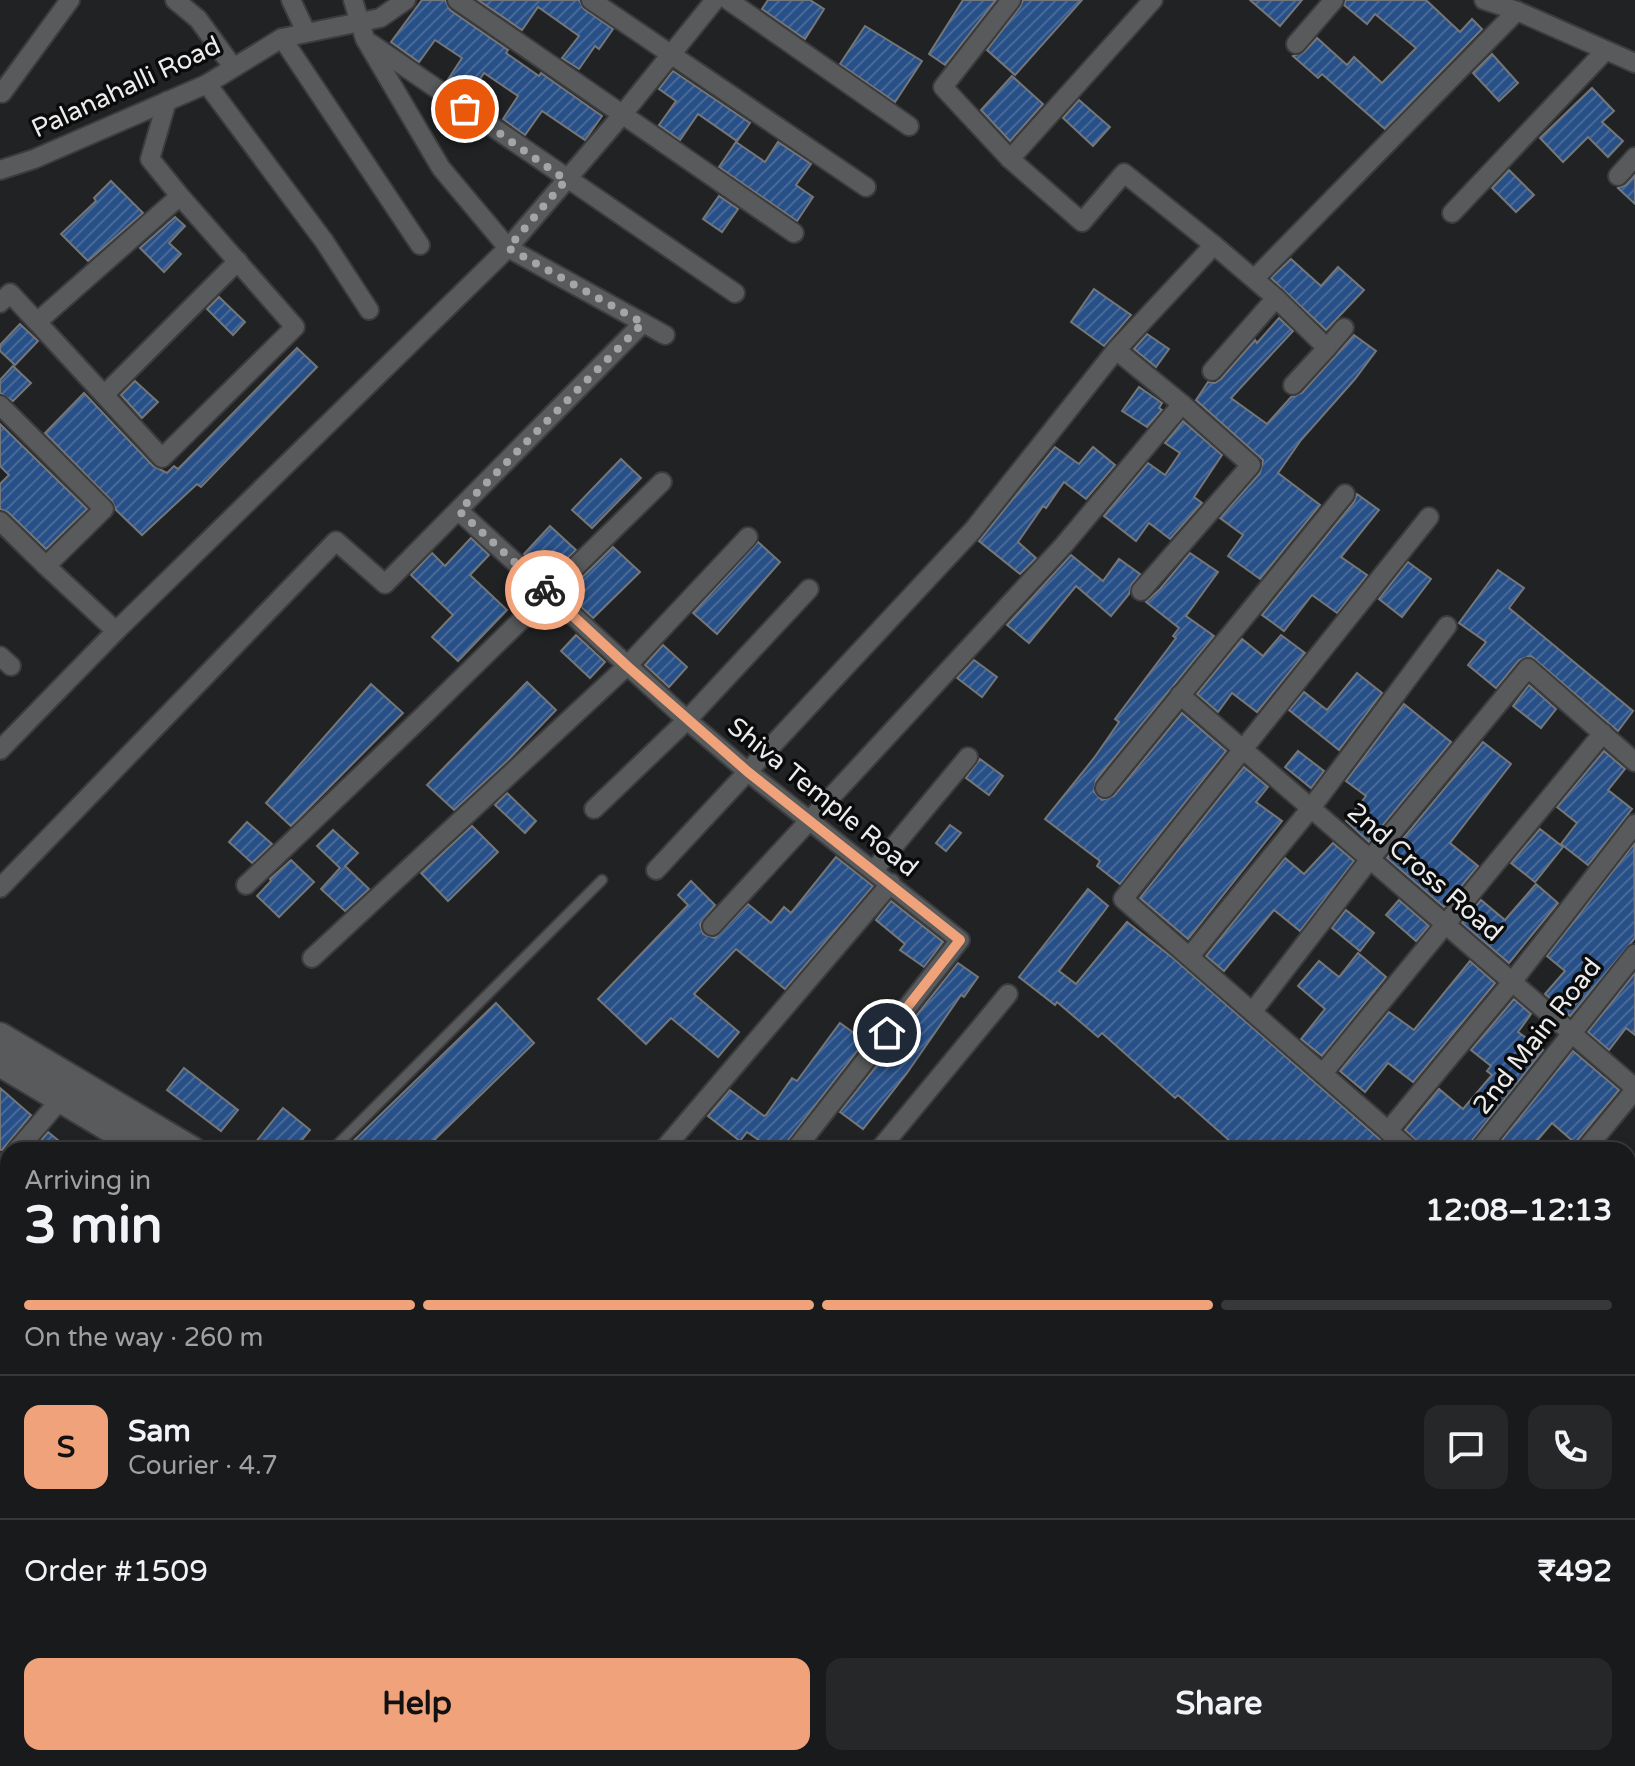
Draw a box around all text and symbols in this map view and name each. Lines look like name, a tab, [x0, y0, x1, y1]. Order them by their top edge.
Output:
street label: Palanahalli Road	[27, 30, 225, 144]
pin	[431, 75, 499, 143]
icon: bag	[443, 87, 487, 131]
courier	[505, 550, 585, 630]
icon: bike	[523, 568, 567, 612]
street label: Shiva Temple Road	[722, 711, 924, 883]
street label: 2nd Cross Road	[1341, 796, 1509, 948]
street label: 2nd Main Road	[1466, 952, 1608, 1120]
pin	[853, 999, 921, 1067]
icon: home	[865, 1011, 909, 1055]
text: Arriving in	[24, 1165, 151, 1196]
text: 12:08–12:13	[1425, 1192, 1612, 1229]
text: 3 min	[24, 1194, 163, 1257]
text: On the way · 260 m	[24, 1322, 263, 1353]
button: chat	[1424, 1405, 1508, 1489]
button: phone	[1528, 1405, 1612, 1489]
text: Sam	[128, 1413, 191, 1450]
text: S	[57, 1429, 75, 1466]
text: Courier · 4.7	[128, 1450, 278, 1481]
text: Order #1509	[24, 1553, 208, 1590]
text: ₹492	[1538, 1553, 1612, 1590]
button: Help	[24, 1658, 810, 1750]
button: Share	[826, 1658, 1612, 1750]

